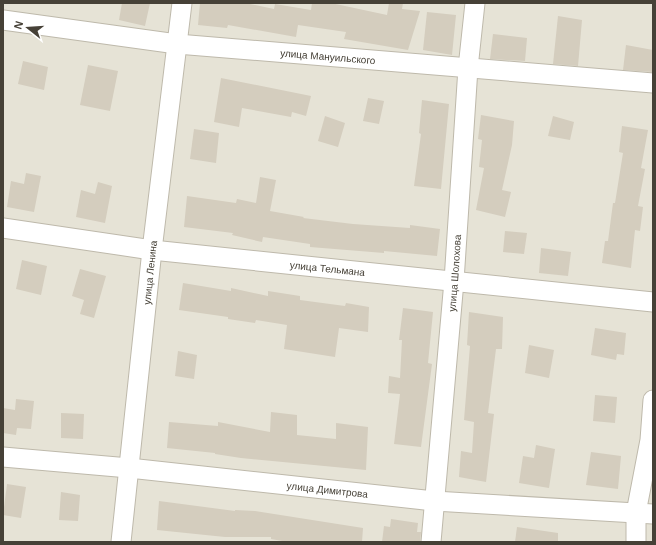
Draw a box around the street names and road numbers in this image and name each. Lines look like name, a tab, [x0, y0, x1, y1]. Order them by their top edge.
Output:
street label: улица Мануильского	[280, 47, 376, 66]
street label: улица Шолохова	[446, 234, 463, 312]
street label: улица Ленина	[141, 239, 159, 305]
street label: улица Тельмана	[289, 259, 366, 278]
street label: улица Димитрова	[286, 480, 369, 499]

